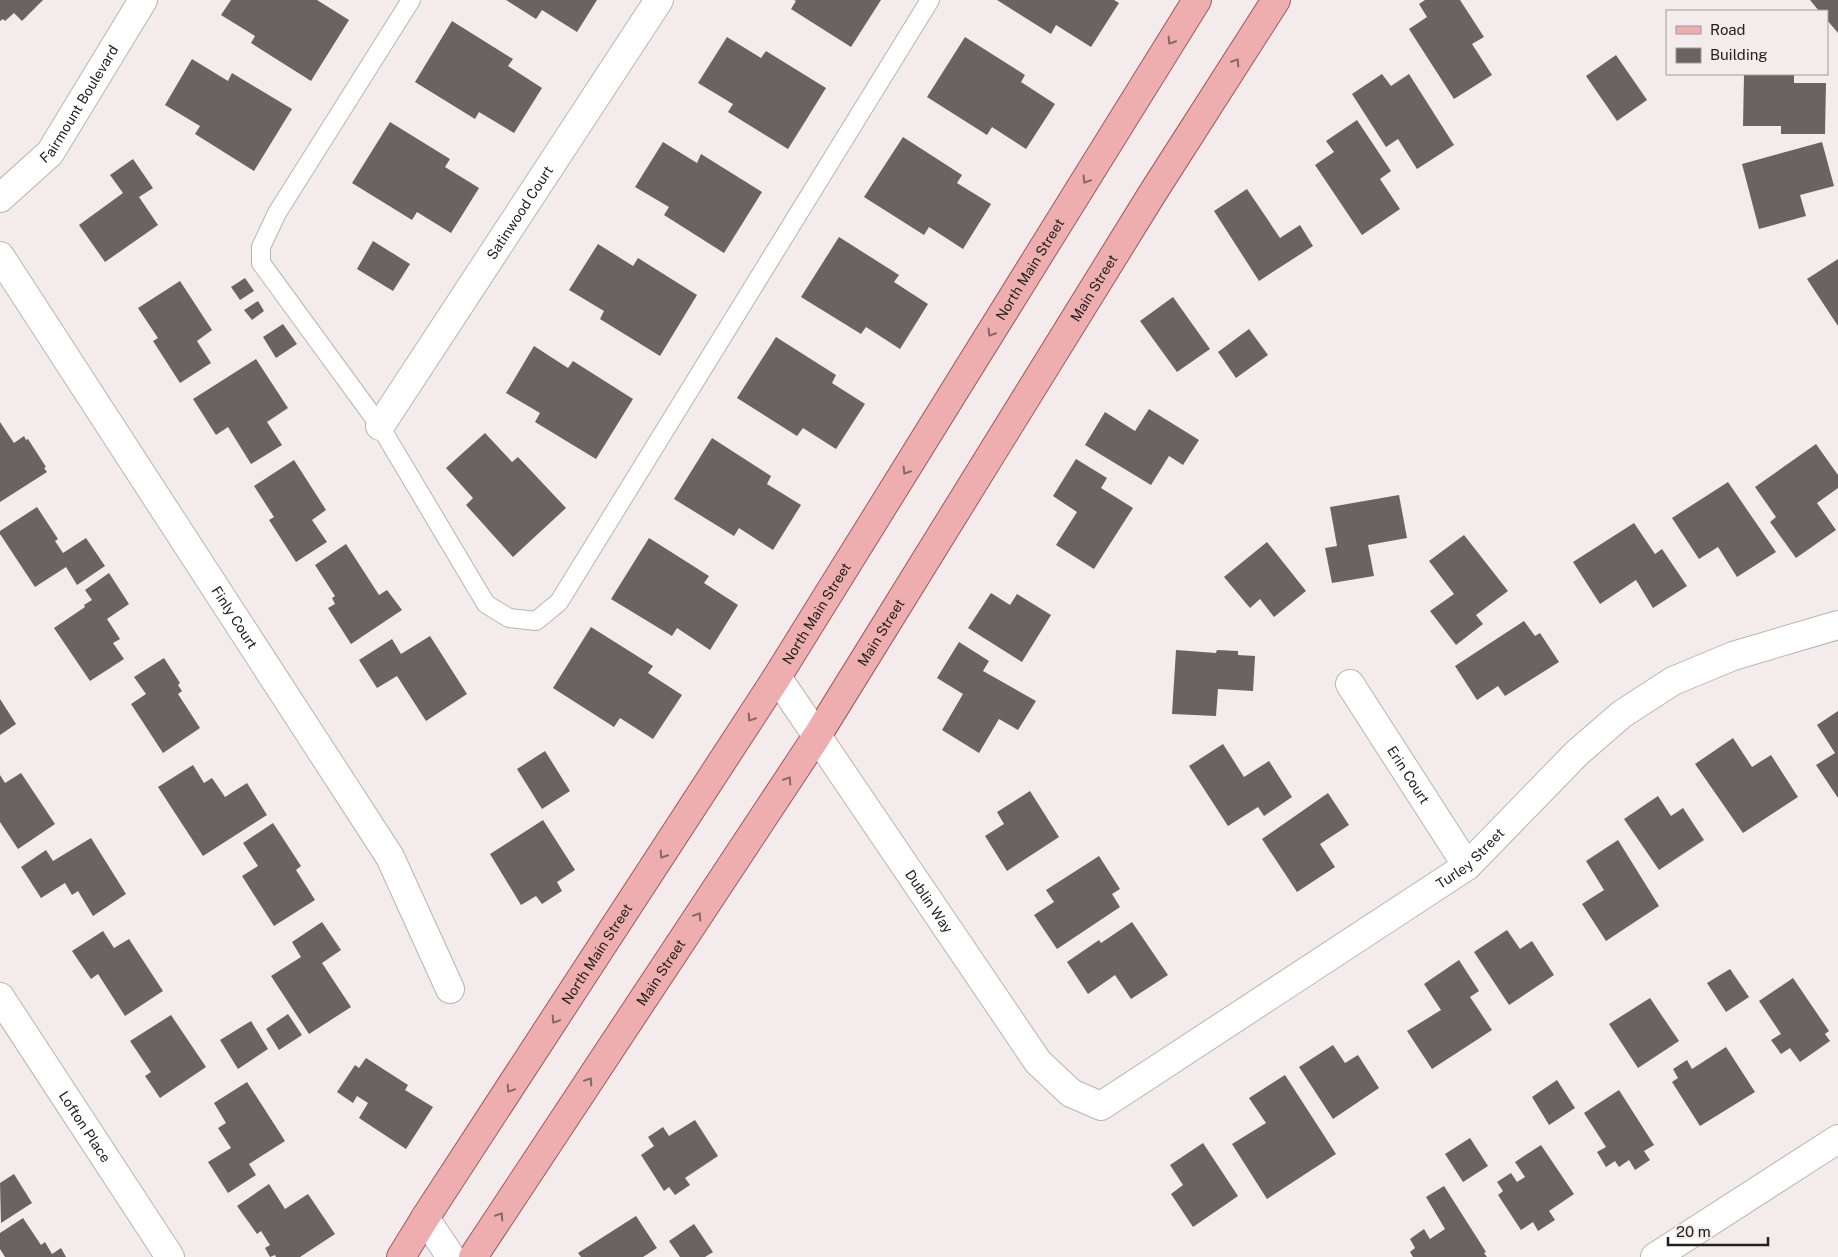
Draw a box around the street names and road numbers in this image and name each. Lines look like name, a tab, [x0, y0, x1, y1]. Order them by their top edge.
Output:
street label: Fairmount Boulevard	[36, 42, 122, 166]
street label: Satinwood Court	[483, 163, 556, 262]
street label: North Main Street	[992, 216, 1067, 323]
street label: Main Street	[1067, 251, 1121, 325]
street label: North Main Street	[779, 560, 854, 667]
street label: Finly Court	[208, 583, 261, 652]
street label: Main Street	[854, 596, 908, 669]
street label: Erin Court	[1384, 743, 1433, 807]
street label: Turley Street	[1433, 825, 1507, 892]
street label: Dublin Way	[902, 867, 956, 936]
street label: North Main Street	[558, 901, 635, 1007]
street label: Main Street	[633, 936, 689, 1009]
street label: Lofton Place	[56, 1088, 114, 1165]

